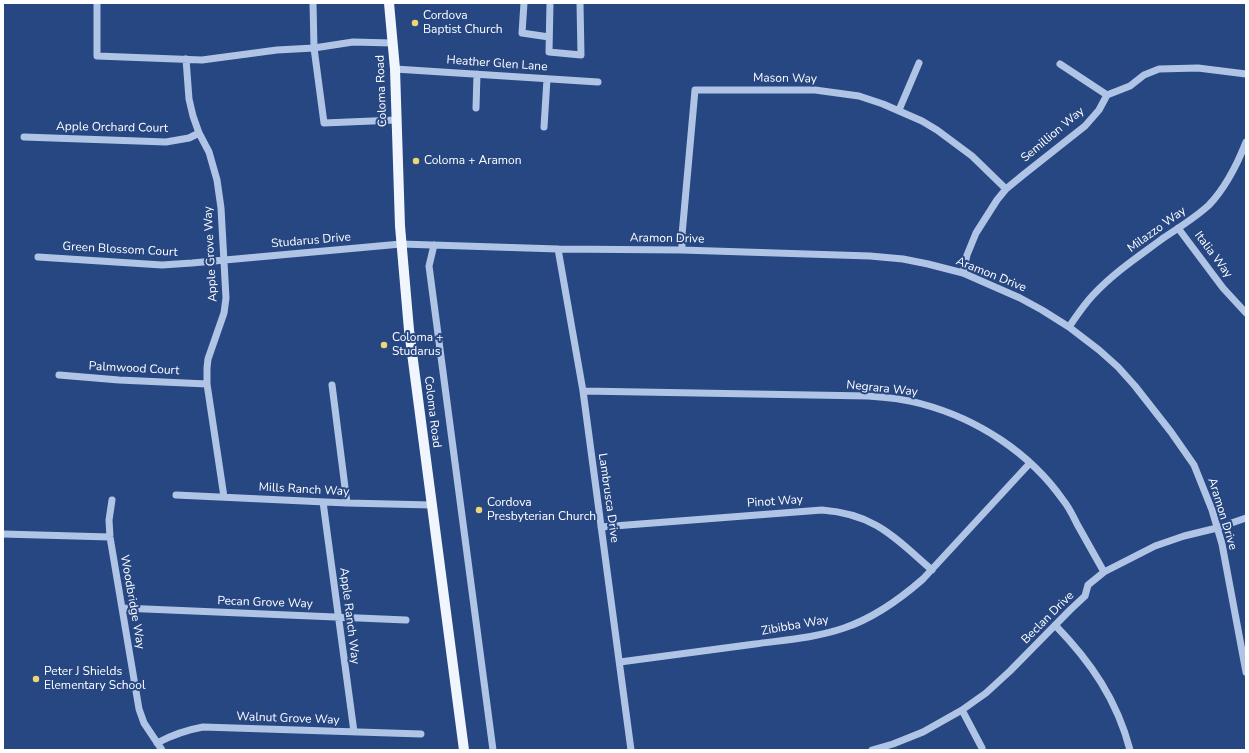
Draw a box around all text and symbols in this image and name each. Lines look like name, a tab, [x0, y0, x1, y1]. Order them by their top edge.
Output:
place label: Cordova Baptist Church	[423, 9, 503, 37]
marker: Cordova Baptist Church	[410, 18, 420, 28]
street label: Heather Glen Lane	[446, 53, 548, 75]
street label: Coloma Road	[374, 55, 390, 127]
street label: Mason Way	[753, 71, 817, 87]
street label: Semillion Way	[1018, 104, 1088, 166]
street label: Apple Orchard Court	[56, 120, 168, 136]
place label: Coloma + Aramon	[424, 154, 522, 168]
marker: Coloma + Aramon	[411, 156, 421, 166]
street label: Milazzo Way	[1125, 204, 1189, 256]
street label: Apple Grove Way	[201, 206, 221, 302]
street label: Italia Way	[1191, 229, 1235, 281]
street label: Studarus Drive	[271, 230, 351, 252]
street label: Aramon Drive	[630, 231, 704, 247]
street label: Green Blossom Court	[62, 240, 178, 260]
street label: Aramon Drive	[954, 254, 1028, 296]
place label: Coloma + Studarus	[392, 331, 443, 359]
marker: Coloma + Studarus	[379, 340, 389, 350]
street label: Palmwood Court	[88, 359, 180, 379]
street label: Coloma Road	[420, 375, 444, 449]
street label: Negrara Way	[846, 378, 918, 400]
street label: Lambrusca Drive	[595, 452, 621, 544]
street label: Aramon Drive	[1204, 476, 1240, 552]
street label: Mills Ranch Way	[258, 480, 350, 500]
street label: Pinot Way	[747, 493, 803, 511]
place label: Cordova Presbyterian Church	[487, 496, 596, 524]
marker: Cordova Presbyterian Church	[474, 505, 484, 515]
street label: Woodbridge Way	[117, 554, 147, 650]
street label: Apple Ranch Way	[336, 567, 362, 665]
street label: Beclan Drive	[1019, 589, 1077, 647]
street label: Pecan Grove Way	[217, 594, 313, 612]
street label: Zibibba Way	[760, 613, 830, 639]
place label: Peter J Shields Elementary School	[44, 665, 145, 693]
marker: Peter J Shields Elementary School	[31, 674, 41, 684]
street label: Walnut Grove Way	[236, 710, 340, 728]

